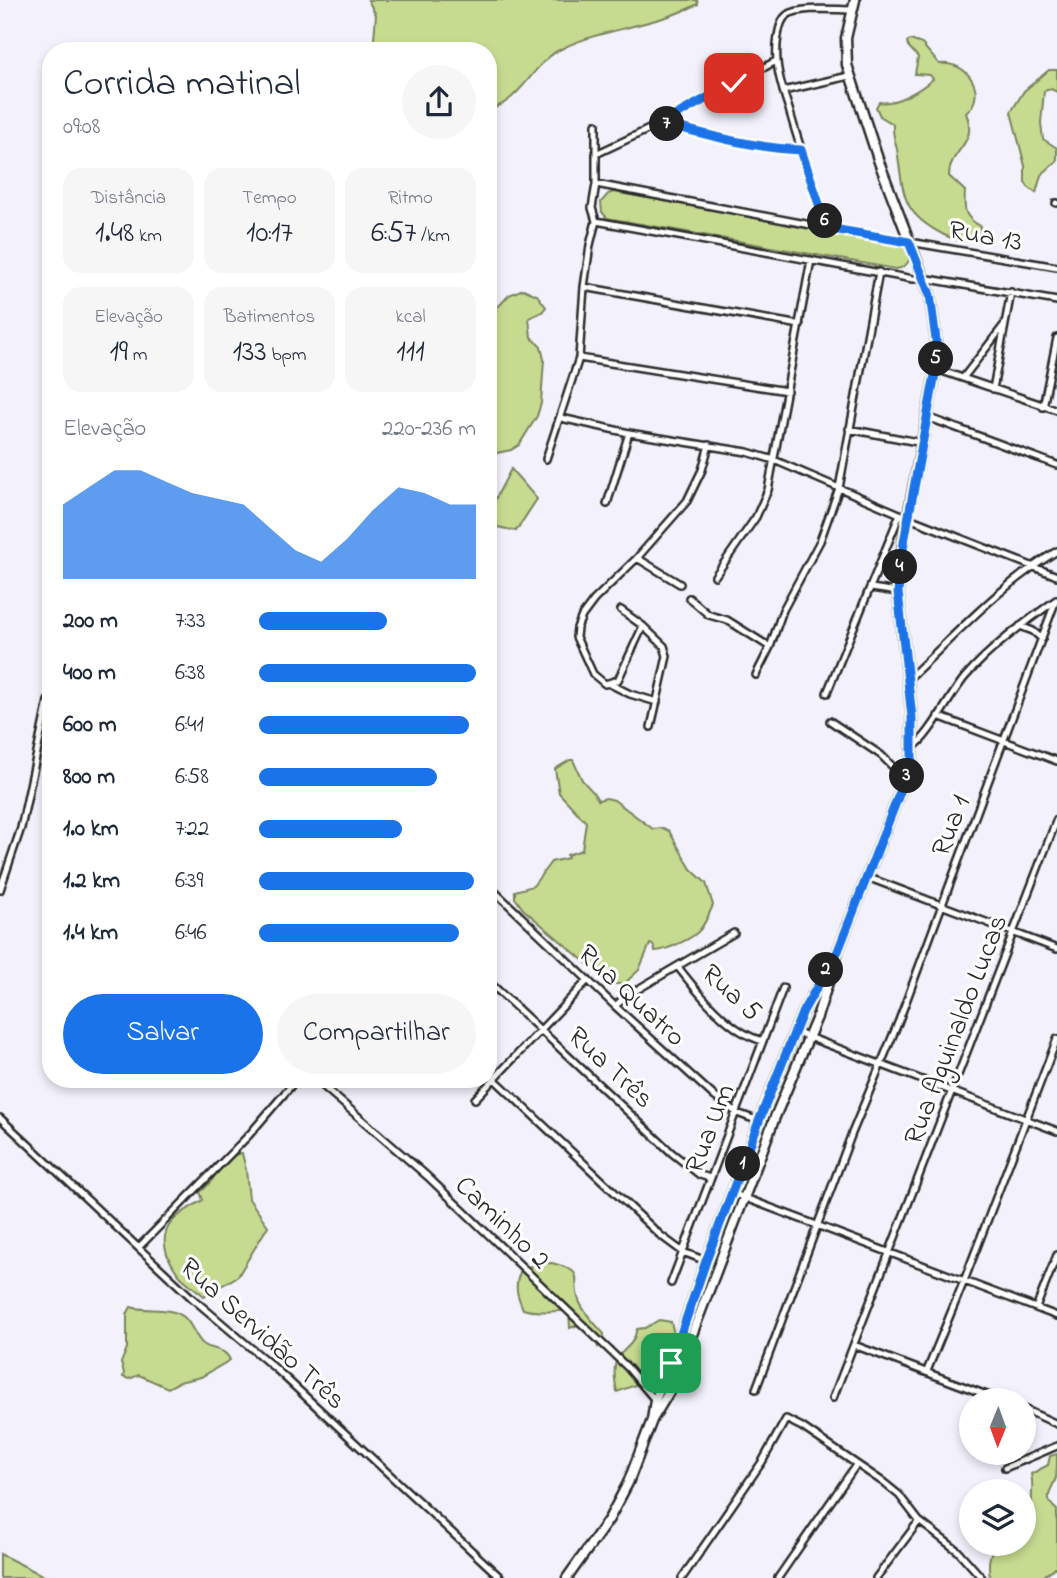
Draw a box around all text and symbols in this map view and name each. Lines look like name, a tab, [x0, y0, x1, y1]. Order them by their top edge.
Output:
pin	[704, 53, 764, 113]
text: Corrida matinal	[63, 57, 301, 113]
icon: check	[715, 64, 753, 102]
button: share	[402, 65, 476, 139]
pin: 7	[650, 106, 684, 142]
text: 7	[663, 110, 670, 137]
text: 09:08	[63, 111, 100, 144]
text: Distância	[91, 185, 166, 212]
text: Tempo	[242, 185, 297, 212]
text: Ritmo	[388, 185, 433, 212]
pin: 6	[808, 204, 842, 238]
text: 6	[820, 207, 829, 234]
street label: Rua 13	[945, 211, 1025, 264]
text: 1.48	[95, 212, 134, 256]
text: 10:17	[246, 212, 293, 256]
text: 6:57	[371, 212, 416, 256]
text: km	[134, 223, 162, 250]
text: /km	[416, 223, 450, 250]
text: Elevação	[94, 304, 163, 331]
text: Batimentos	[224, 304, 315, 331]
text: kcal	[395, 304, 426, 331]
text: 19	[109, 331, 128, 375]
text: 133	[232, 331, 267, 375]
text: 111	[396, 331, 425, 375]
text: m	[128, 342, 148, 369]
text: bpm	[267, 342, 307, 369]
pin: 5	[918, 342, 954, 376]
text: 5	[930, 345, 941, 372]
text: Elevação	[63, 413, 146, 446]
text: 220–236 m	[382, 413, 476, 446]
pin: 4	[883, 550, 918, 584]
text: 4	[896, 553, 903, 580]
text: 200 m	[63, 605, 118, 638]
text: 7:33	[175, 605, 205, 638]
text: 400 m	[63, 657, 116, 690]
text: 6:38	[175, 657, 205, 690]
text: 600 m	[63, 709, 117, 742]
text: 6:41	[175, 709, 204, 742]
pin: 3	[890, 758, 925, 794]
text: 800 m	[63, 761, 115, 794]
text: 6:58	[175, 761, 209, 794]
text: 3	[903, 762, 910, 789]
street label: Rua 1	[922, 790, 983, 863]
text: 1.0 km	[63, 813, 119, 846]
text: 7:22	[175, 813, 209, 846]
text: 1.2 km	[63, 865, 120, 898]
text: 6:39	[175, 865, 204, 898]
street label: Rua Aguinaldo Lucas	[895, 909, 1020, 1151]
text: 1.4 km	[63, 917, 118, 950]
text: 6:46	[175, 917, 207, 950]
street label: Rua Quatro	[567, 935, 694, 1058]
pin: 2	[808, 953, 844, 988]
street label: Rua 5	[691, 955, 770, 1032]
text: 2	[821, 956, 830, 983]
button: Salvar	[63, 994, 263, 1074]
button: Compartilhar	[277, 994, 476, 1074]
street label: Rua Três	[557, 1018, 662, 1119]
street label: Rua Um	[675, 1079, 747, 1180]
pin: 1	[726, 1146, 760, 1182]
text: 1	[739, 1150, 746, 1177]
street label: Caminho 2	[444, 1167, 559, 1280]
street label: Rua Servidão Três	[169, 1249, 354, 1421]
pin	[641, 1333, 701, 1393]
icon: arrive	[652, 1344, 690, 1382]
north arrow	[959, 1388, 1036, 1465]
map controls	[959, 1388, 1036, 1556]
button: layers	[959, 1479, 1036, 1556]

